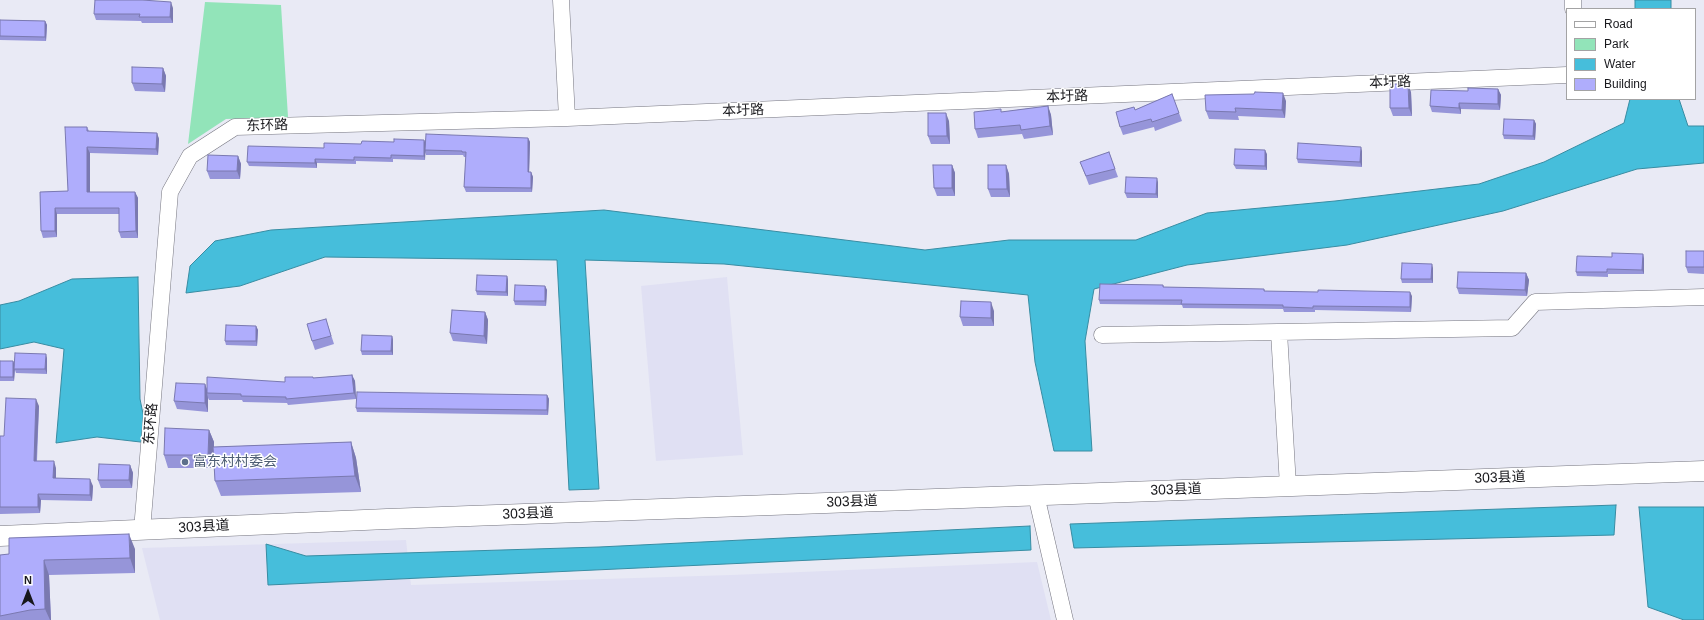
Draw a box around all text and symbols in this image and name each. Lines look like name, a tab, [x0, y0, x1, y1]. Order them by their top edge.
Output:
legend	[1566, 8, 1696, 100]
text: Road	[1604, 17, 1633, 31]
text: Park	[1604, 37, 1629, 51]
text: Water	[1604, 57, 1636, 71]
street label: 本圩路	[1369, 74, 1411, 92]
text: Building	[1604, 77, 1647, 91]
street label: 本圩路	[1046, 88, 1088, 106]
street label: 本圩路	[722, 102, 764, 120]
street label: 东环路	[246, 117, 288, 135]
street label: 东环路	[141, 402, 161, 446]
place label: 富东村村委会	[193, 454, 277, 470]
marker: 富东村村委会	[180, 457, 190, 467]
street label: 303县道	[1474, 469, 1526, 487]
street label: 303县道	[1150, 481, 1202, 499]
street label: 303县道	[826, 493, 878, 511]
street label: 303县道	[502, 505, 554, 523]
street label: 303县道	[178, 517, 230, 537]
north arrow	[8, 572, 48, 612]
text: N	[24, 574, 32, 586]

